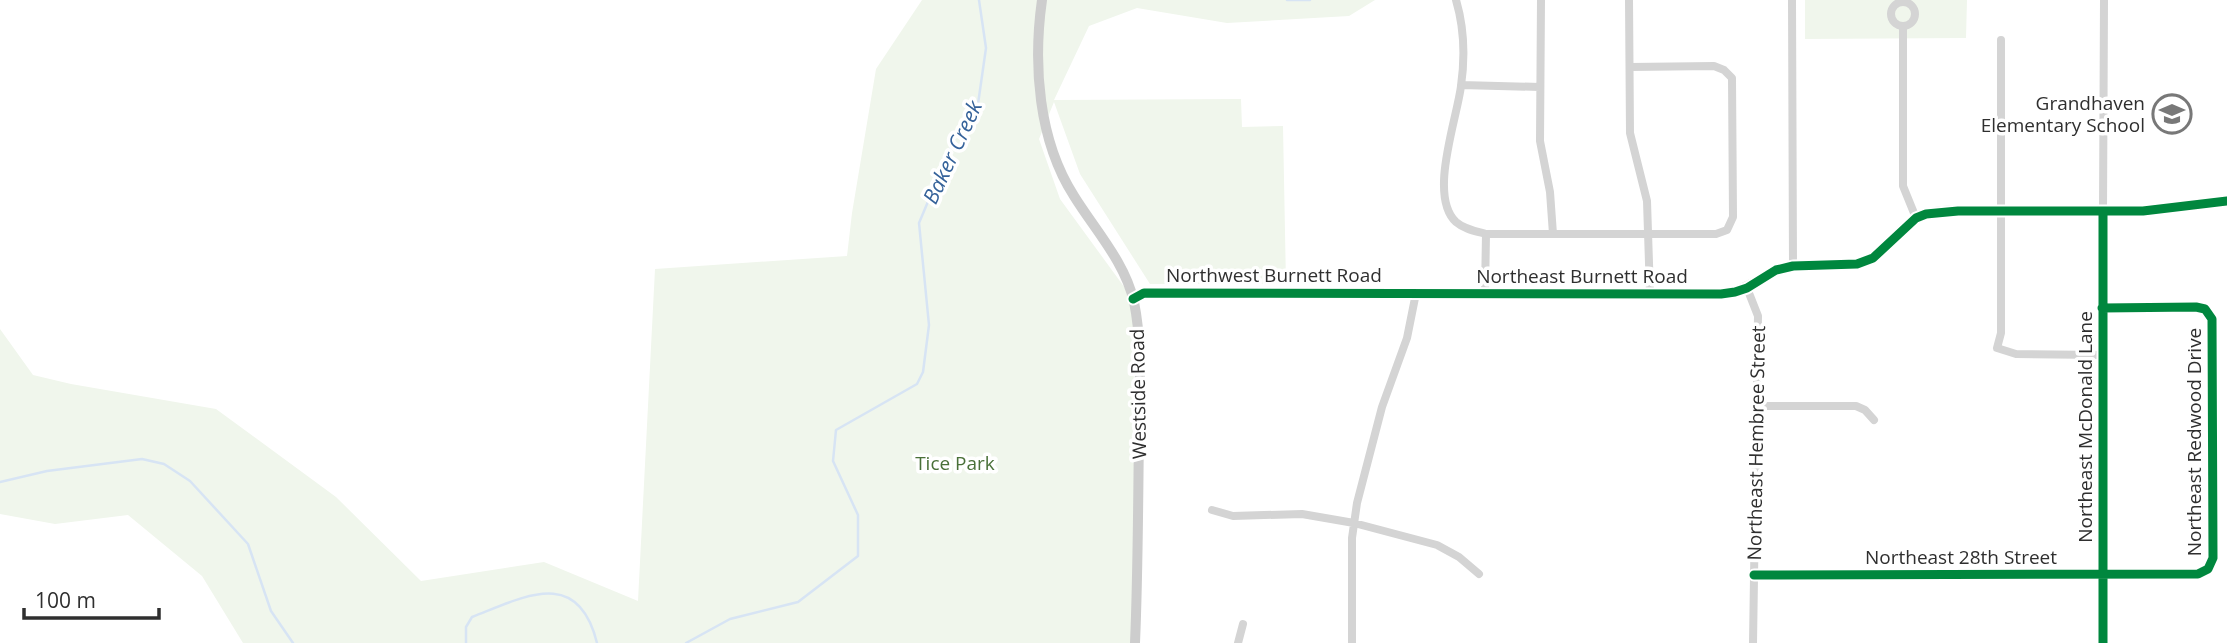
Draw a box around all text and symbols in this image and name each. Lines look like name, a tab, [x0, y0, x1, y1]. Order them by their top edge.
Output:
place label: Grandhaven Elementary School	[1981, 90, 2145, 138]
school or university icon: Grandhaven Elementary School	[2151, 93, 2193, 135]
water label: Baker Creek	[916, 95, 988, 208]
street label: Northwest Burnett Road	[1166, 262, 1382, 288]
street label: Northeast Burnett Road	[1476, 263, 1688, 289]
street label: Northeast McDonald Lane	[2072, 311, 2098, 543]
street label: Northeast Hembree Street	[1741, 325, 1771, 561]
street label: Northeast Redwood Drive	[2181, 328, 2207, 556]
street label: Westside Road	[1124, 329, 1152, 459]
park label: Tice Park	[915, 450, 995, 476]
street label: Northeast 28th Street	[1865, 544, 2057, 570]
scale bar	[24, 576, 159, 620]
text: 100 m	[35, 586, 96, 614]

